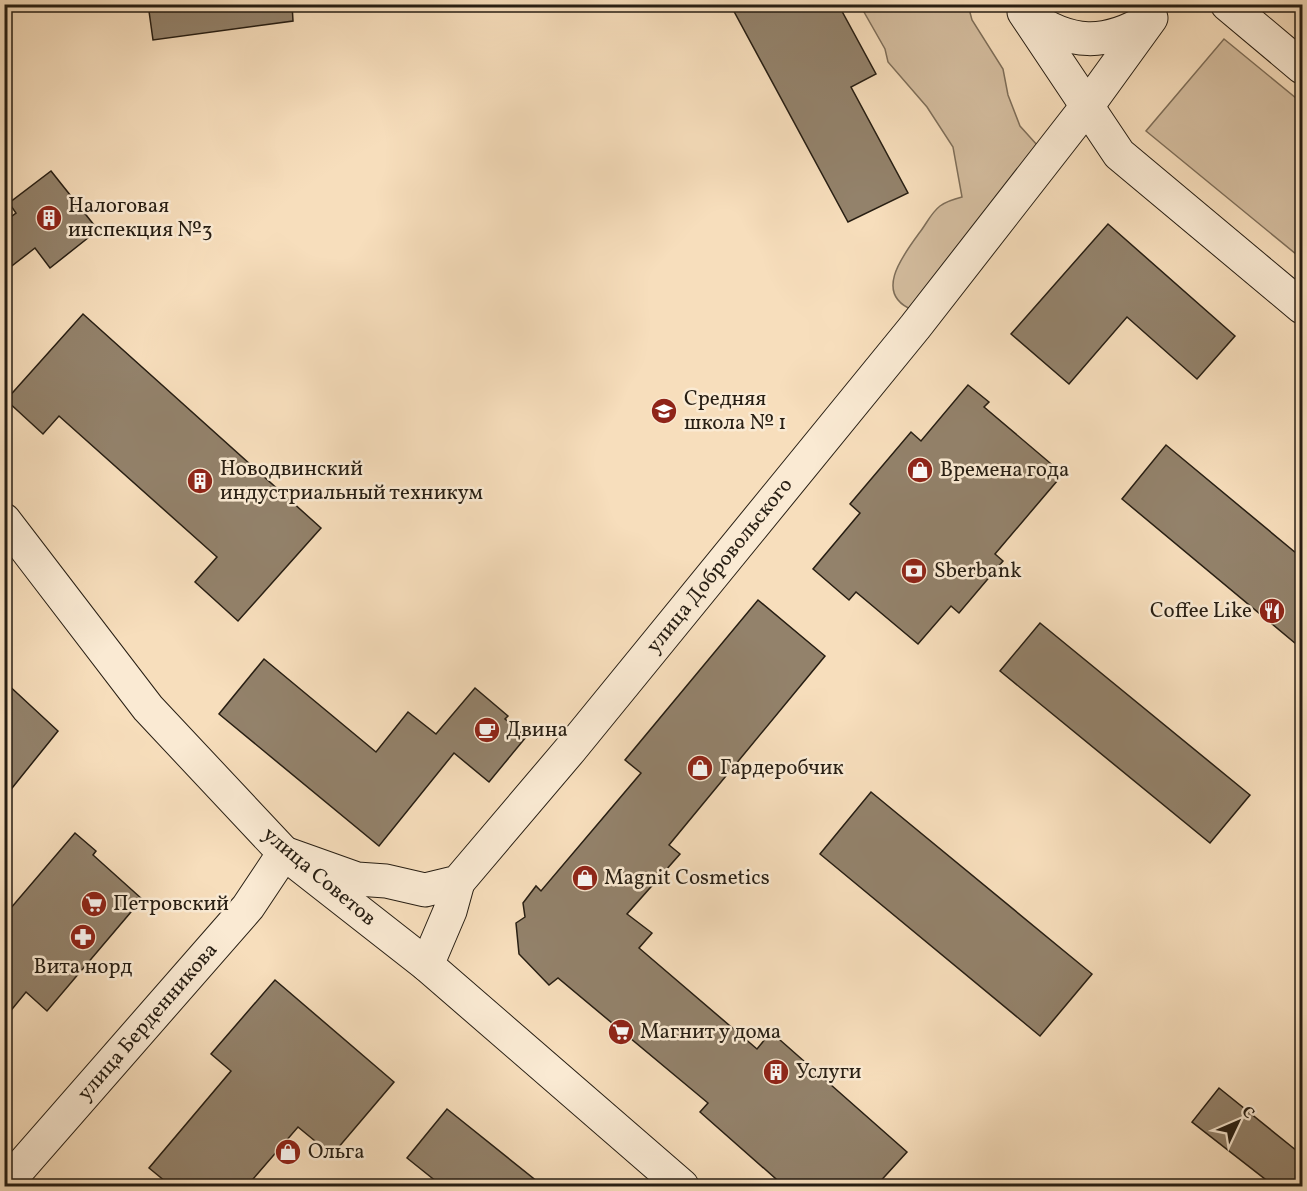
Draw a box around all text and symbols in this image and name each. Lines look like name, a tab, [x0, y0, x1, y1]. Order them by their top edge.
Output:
place label: Налоговая инспекция №3	[68, 192, 213, 245]
building icon: Налоговая инспекция №3	[34, 203, 64, 233]
place label: Средняя школа № 1	[684, 385, 786, 438]
school or university icon: Средняя школа № 1	[649, 396, 679, 426]
place label: Новодвинский индустриальный техникум	[220, 455, 483, 508]
shop icon: Времена года	[905, 455, 935, 485]
place label: Времена года	[940, 456, 1069, 485]
building icon: Новодвинский индустриальный техникум	[185, 466, 215, 496]
street label: улица Добровольского	[640, 472, 800, 660]
bank icon: Sberbank	[899, 556, 929, 586]
place label: Sberbank	[934, 557, 1022, 586]
restaurant icon: Coffee Like	[1257, 596, 1287, 626]
place label: Coffee Like	[1150, 597, 1252, 626]
cafe icon: Двина	[472, 715, 502, 745]
place label: Двина	[506, 716, 568, 745]
shop icon: Гардеробчик	[685, 753, 715, 783]
place label: Гардеробчик	[720, 754, 844, 783]
street label: улица Советов	[256, 821, 382, 933]
shop icon: Magnit Cosmetics	[570, 863, 600, 893]
place label: Magnit Cosmetics	[604, 864, 770, 893]
supermarket icon: Петровский	[79, 889, 109, 919]
place label: Петровский	[113, 890, 229, 919]
pharmacy icon: Вита норд	[68, 922, 98, 952]
street label: улица Берденникова	[71, 937, 225, 1107]
place label: Вита норд	[34, 953, 133, 982]
supermarket icon: Магнит у дома	[606, 1017, 636, 1047]
place label: Магнит у дома	[640, 1018, 781, 1047]
building icon: Услуги	[761, 1057, 791, 1087]
place label: Услуги	[796, 1058, 862, 1087]
north arrow	[1208, 1092, 1268, 1152]
text: С	[1236, 1102, 1259, 1124]
shop icon: Ольга	[273, 1137, 303, 1167]
place label: Ольга	[308, 1138, 365, 1167]

